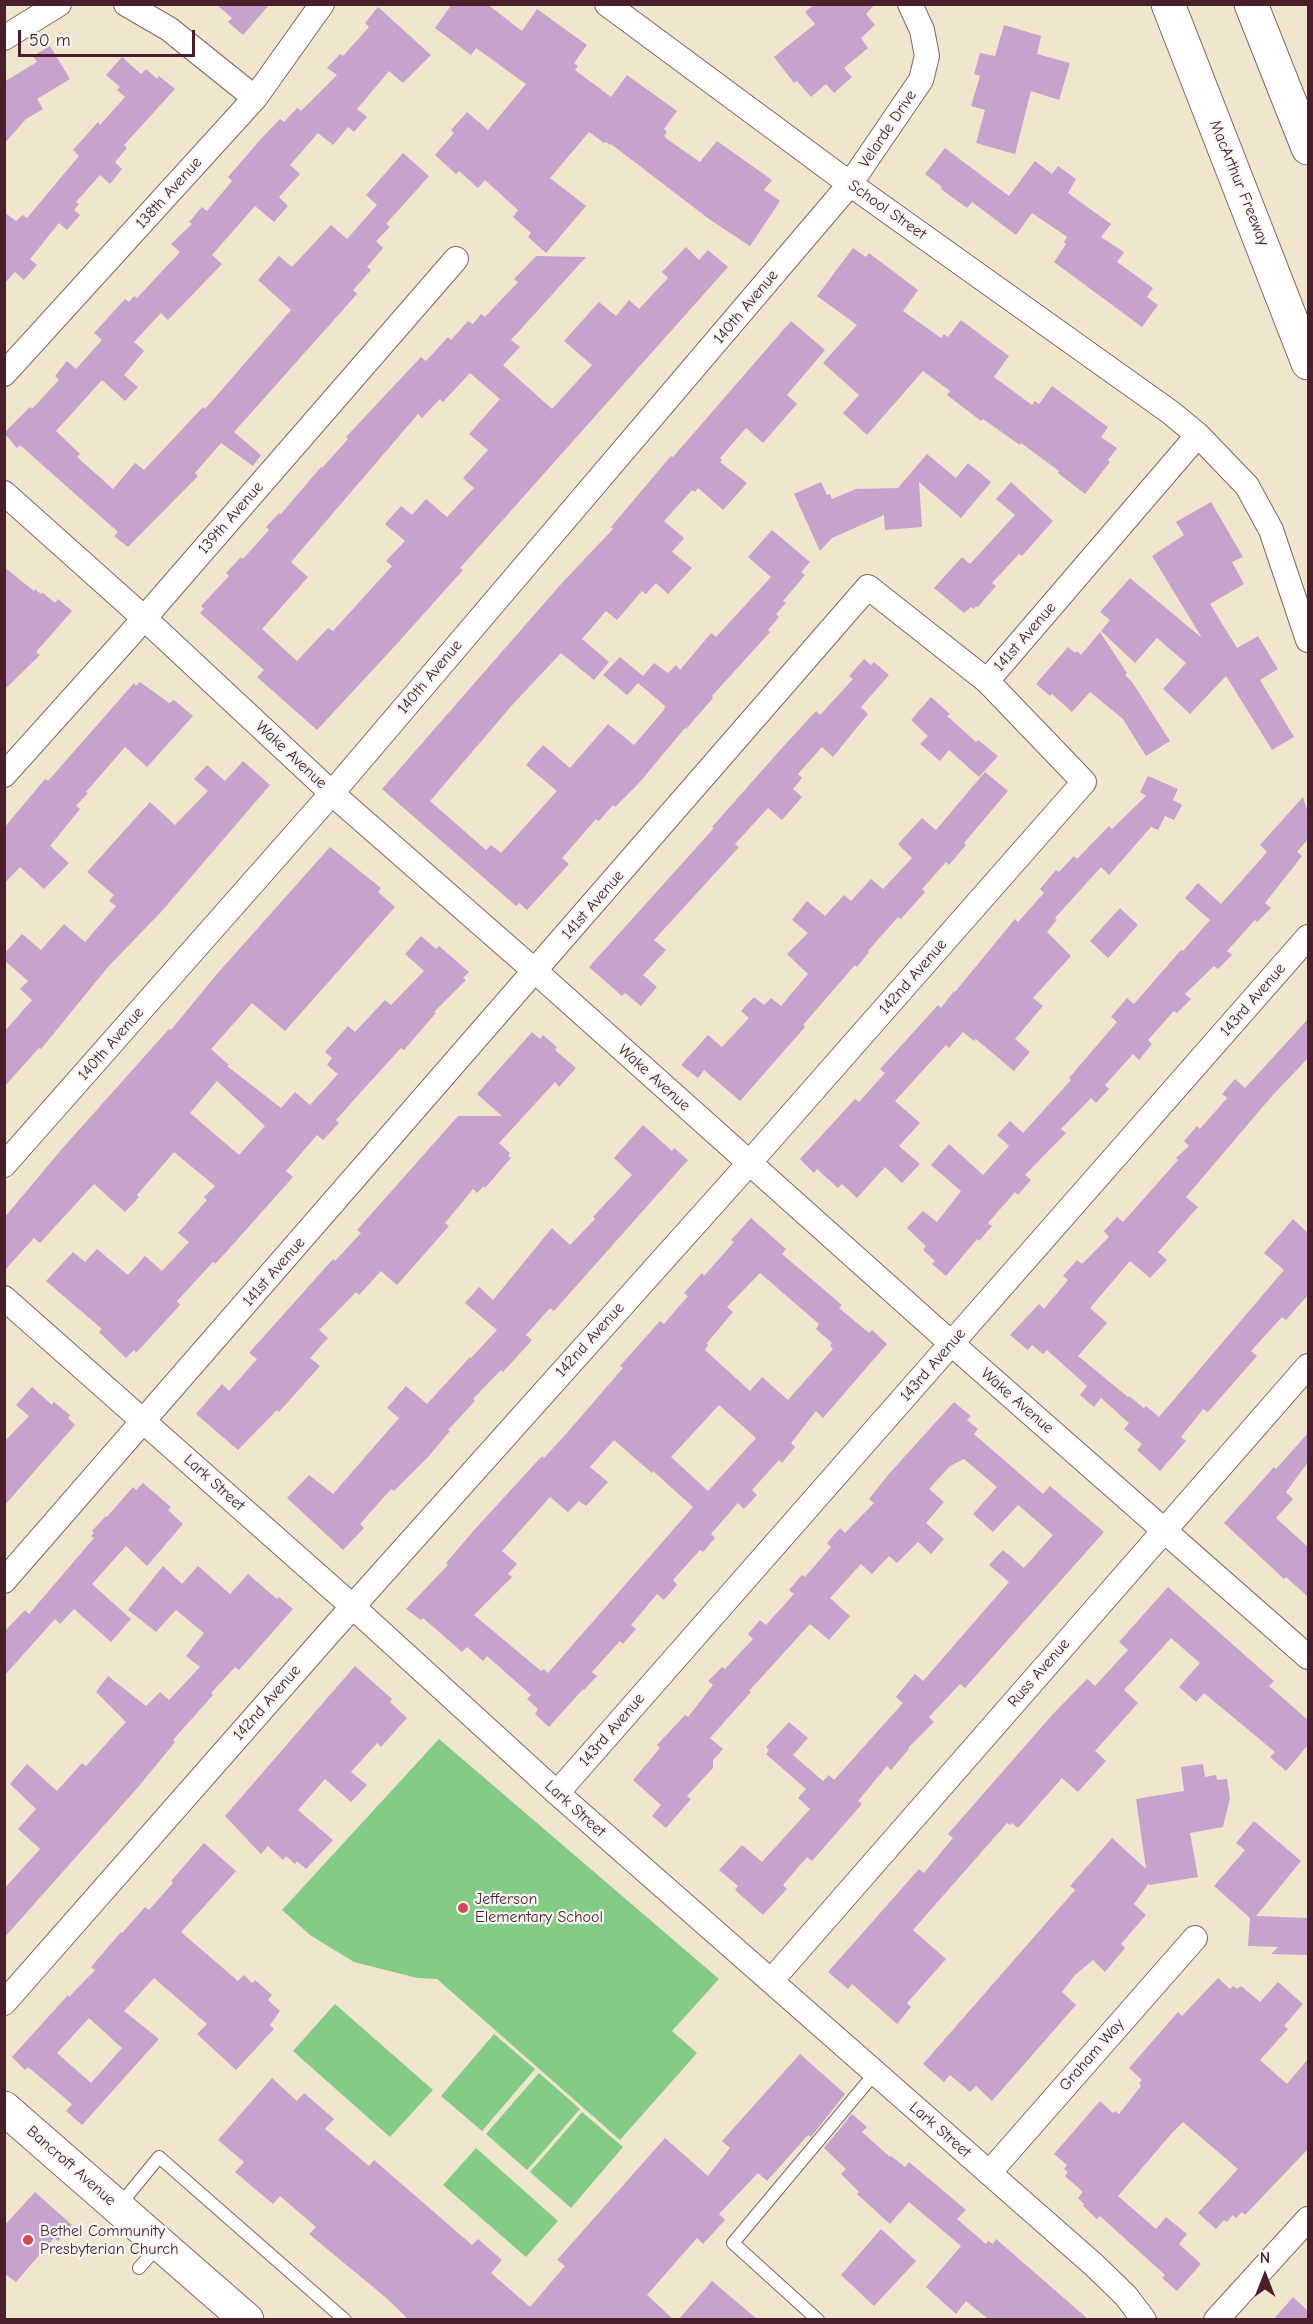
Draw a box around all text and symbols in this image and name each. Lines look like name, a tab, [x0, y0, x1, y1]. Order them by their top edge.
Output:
scale bar	[21, 18, 198, 56]
text: 50 m	[29, 30, 71, 51]
street label: Velarde Drive	[855, 87, 921, 171]
street label: MacArthur Freeway	[1205, 117, 1273, 249]
street label: 138th Avenue	[132, 153, 206, 233]
street label: School Street	[844, 176, 930, 244]
street label: 140th Avenue	[709, 266, 783, 348]
street label: 139th Avenue	[194, 478, 268, 558]
street label: 141st Avenue	[990, 598, 1060, 676]
street label: 140th Avenue	[393, 636, 467, 718]
street label: Wake Avenue	[251, 717, 331, 793]
street label: 141st Avenue	[558, 866, 628, 944]
street label: 142nd Avenue	[875, 935, 951, 1019]
street label: 143rd Avenue	[1216, 960, 1290, 1040]
street label: 140th Avenue	[74, 1003, 148, 1085]
street label: Wake Avenue	[614, 1041, 694, 1115]
street label: 141st Avenue	[239, 1233, 309, 1311]
street label: 142nd Avenue	[551, 1299, 629, 1381]
street label: 143rd Avenue	[896, 1325, 970, 1405]
street label: Wake Avenue	[977, 1364, 1057, 1438]
street label: Lark Street	[180, 1451, 248, 1515]
street label: Russ Avenue	[1004, 1635, 1074, 1711]
street label: 142nd Avenue	[229, 1661, 305, 1745]
street label: 143rd Avenue	[575, 1690, 649, 1770]
street label: Lark Street	[541, 1777, 609, 1841]
place label: Jefferson Elementary School	[475, 1889, 603, 1927]
marker: Jefferson Elementary School	[456, 1901, 470, 1915]
street label: Graham Way	[1055, 2015, 1129, 2095]
street label: Lark Street	[905, 2098, 975, 2162]
street label: Bancroft Avenue	[22, 2122, 120, 2210]
place label: Bethel Community Presbyterian Church	[40, 2221, 179, 2259]
marker: Bethel Community Presbyterian Church	[21, 2233, 35, 2247]
north arrow	[1235, 2246, 1295, 2306]
text: N	[1260, 2249, 1270, 2267]

